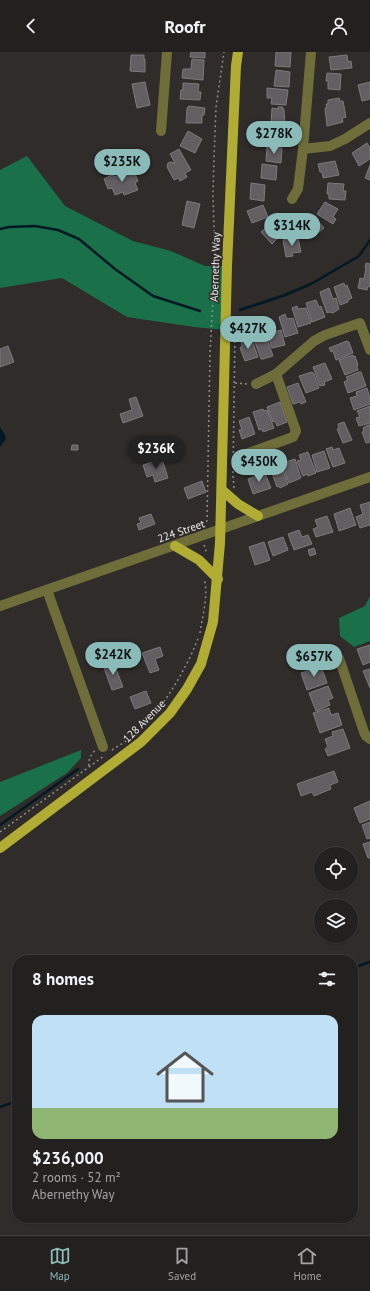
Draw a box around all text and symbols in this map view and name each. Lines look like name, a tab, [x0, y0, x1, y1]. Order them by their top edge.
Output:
icon: back	[20, 15, 42, 37]
text: Roofr	[164, 15, 206, 38]
icon: person	[328, 15, 350, 37]
pin: $278K	[246, 121, 302, 155]
text: $278K	[255, 125, 293, 142]
pin: $235K	[94, 149, 150, 183]
text: $235K	[103, 153, 141, 170]
pin: $314K	[264, 213, 320, 247]
text: $314K	[273, 217, 311, 234]
street label: Abernethy Way	[207, 231, 223, 302]
pin: $427K	[220, 316, 276, 350]
text: $427K	[229, 320, 267, 337]
pin: $236K	[128, 436, 184, 470]
text: $236K	[137, 440, 175, 457]
pin: $450K	[231, 449, 287, 483]
text: $450K	[240, 453, 278, 470]
street label: 224 Street	[156, 516, 207, 546]
pin: $242K	[85, 642, 141, 676]
pin: $657K	[286, 644, 342, 678]
text: $242K	[94, 646, 132, 663]
text: $657K	[295, 648, 333, 665]
street label: 128 Avenue	[120, 696, 169, 745]
map controls	[314, 847, 358, 943]
button: locate	[314, 847, 358, 891]
button: layers	[314, 899, 358, 943]
text: 8 homes	[32, 968, 94, 990]
icon: filters	[316, 968, 338, 990]
icon: home	[149, 1041, 221, 1113]
text: $236,000	[32, 1147, 104, 1169]
text: 2 rooms · 52 m²	[32, 1169, 121, 1186]
text: Abernethy Way	[32, 1186, 114, 1203]
tab: Map	[49, 1245, 71, 1283]
tab: Saved	[168, 1245, 196, 1283]
tab: Home	[293, 1245, 321, 1283]

